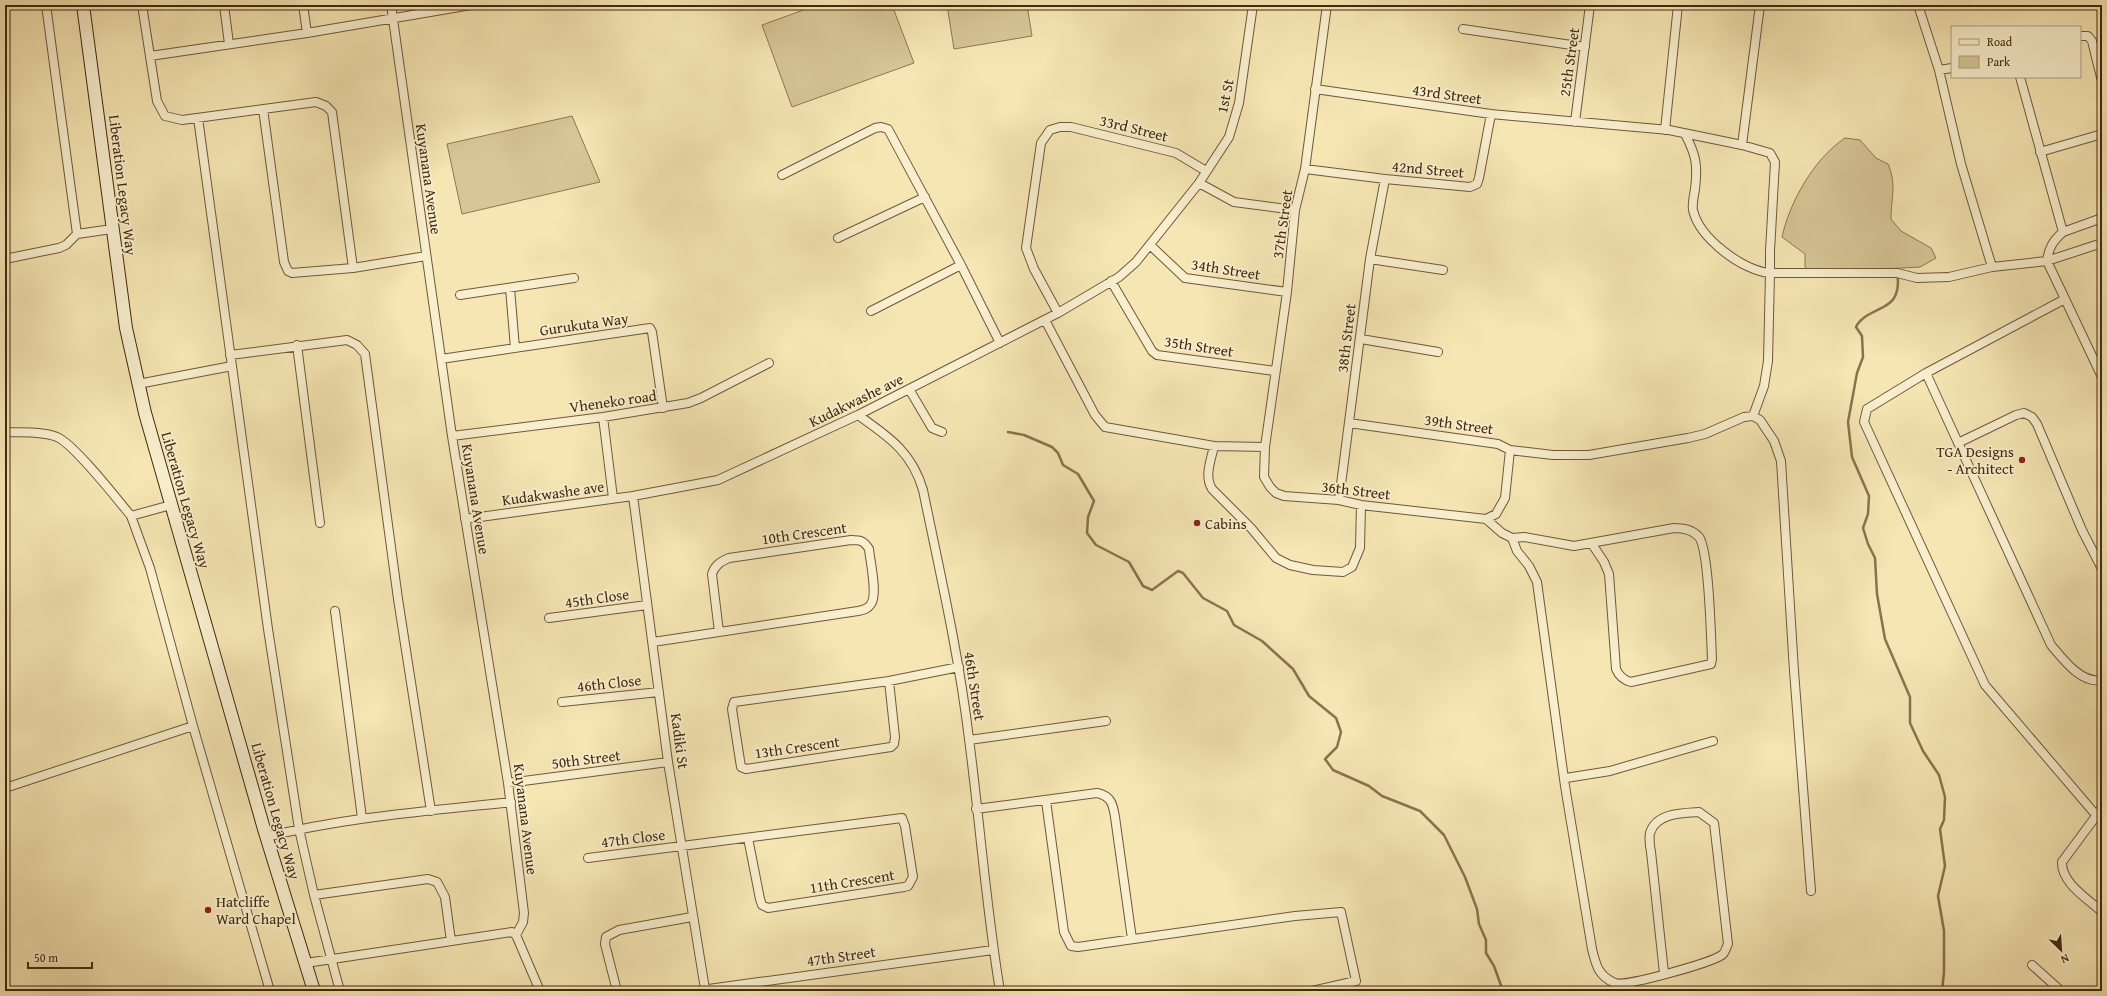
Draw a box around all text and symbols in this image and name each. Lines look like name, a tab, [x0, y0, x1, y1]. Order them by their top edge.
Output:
street label: 25th Street	[1554, 25, 1584, 98]
legend	[1951, 26, 2081, 78]
text: Road	[1987, 33, 2013, 50]
text: Park	[1987, 53, 2011, 70]
street label: 1st St	[1211, 76, 1239, 115]
street label: 43rd Street	[1411, 79, 1484, 109]
street label: 33rd Street	[1098, 109, 1171, 147]
street label: Liberation Legacy Way	[104, 114, 142, 257]
street label: Kuyanana Avenue	[411, 122, 447, 236]
street label: 42nd Street	[1391, 155, 1466, 183]
street label: 37th Street	[1267, 187, 1297, 260]
street label: 34th Street	[1190, 253, 1263, 285]
street label: 38th Street	[1331, 302, 1361, 374]
street label: Gurukuta Way	[538, 307, 630, 341]
street label: 35th Street	[1163, 330, 1236, 362]
street label: Kudakwashe ave	[805, 368, 907, 432]
street label: Vheneko road	[568, 384, 658, 418]
street label: 39th Street	[1423, 409, 1496, 439]
street label: Liberation Legacy Way	[156, 429, 216, 571]
place label: TGA Designs - Architect	[1936, 441, 2015, 479]
street label: Kuyanana Avenue	[457, 442, 495, 556]
marker: TGA Designs - Architect	[2017, 455, 2027, 465]
street label: Kudakwashe ave	[501, 475, 605, 511]
street label: 36th Street	[1320, 475, 1392, 505]
place label: Cabins	[1205, 513, 1247, 534]
street label: 10th Crescent	[760, 517, 849, 549]
marker: Cabins	[1192, 518, 1202, 528]
street label: 45th Close	[564, 583, 630, 613]
street label: 46th Street	[959, 650, 991, 723]
street label: 46th Close	[576, 669, 642, 697]
street label: Kadiki St	[666, 712, 694, 771]
street label: 13th Crescent	[753, 731, 842, 763]
street label: Liberation Legacy Way	[246, 740, 306, 882]
street label: 50th Street	[550, 744, 622, 774]
street label: Kuyanana Avenue	[509, 762, 543, 876]
street label: 47th Close	[600, 824, 666, 852]
street label: 11th Crescent	[808, 864, 897, 898]
place label: Hatcliffe Ward Chapel	[216, 891, 296, 929]
marker: Hatcliffe Ward Chapel	[203, 905, 213, 915]
north arrow	[2041, 930, 2081, 970]
street label: 47th Street	[805, 941, 878, 971]
scale bar	[28, 944, 92, 970]
text: 50 m	[34, 949, 58, 966]
text: N	[2058, 950, 2072, 968]

